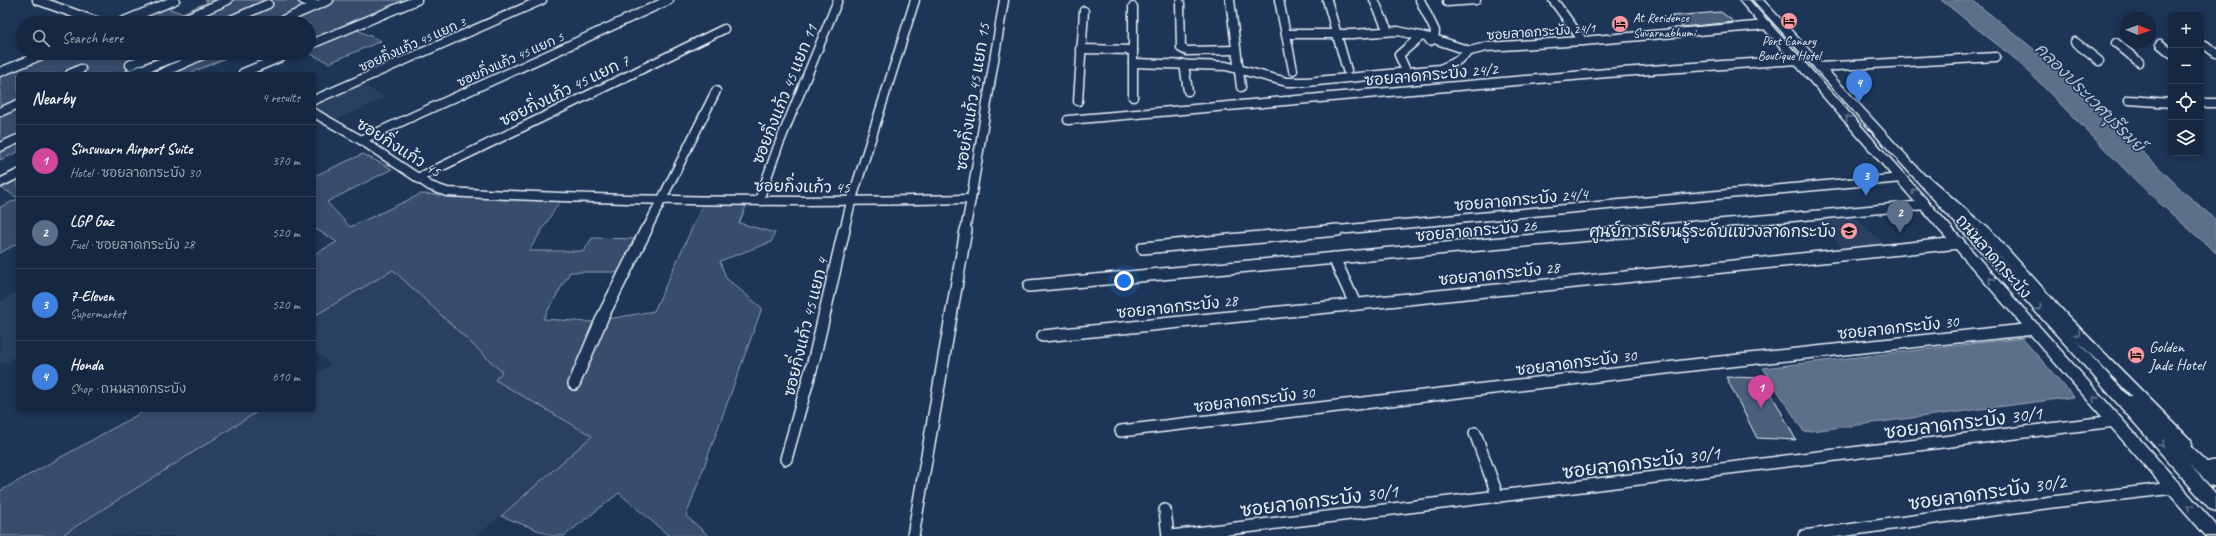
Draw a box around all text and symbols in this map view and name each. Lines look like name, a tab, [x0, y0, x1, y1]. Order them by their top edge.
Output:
street label: ซอยกิ่งแก้ว 45 แยก 3	[354, 9, 469, 76]
place label: At Residence Suvarnabhumi	[1633, 10, 1697, 41]
hotel icon: Port Canary Boutique Hotel	[1779, 11, 1799, 31]
north arrow	[2120, 12, 2156, 48]
map controls	[2168, 12, 2204, 156]
button: +	[2168, 12, 2204, 48]
hotel icon: At Residence Suvarnabhumi	[1610, 14, 1630, 34]
search box	[16, 16, 316, 60]
street label: ซอยกิ่งแก้ว 45 แยก 11	[743, 19, 822, 167]
street label: ซอยลาดกระบัง 24/1	[1486, 20, 1597, 44]
street label: ซอยกิ่งแก้ว 45 แยก 15	[946, 21, 995, 172]
street label: ซอยกิ่งแก้ว 45 แยก 5	[452, 24, 567, 91]
icon: search	[30, 27, 52, 49]
text: Search here	[62, 29, 123, 48]
place label: Port Canary Boutique Hotel	[1758, 33, 1823, 64]
water label: คลองประเวศบุรีรมย์	[2029, 37, 2152, 161]
street label: ซอยกิ่งแก้ว 45 แยก 7	[494, 46, 633, 131]
button: −	[2168, 48, 2204, 84]
street label: ซอยลาดกระบัง 24/2	[1363, 58, 1500, 91]
pin: 4	[1846, 70, 1872, 103]
button: locate	[2168, 84, 2204, 120]
text: Nearby	[32, 88, 75, 109]
text: 4 results	[262, 90, 300, 106]
street label: ซอยกิ่งแก้ว 45	[353, 109, 448, 182]
one-way arrow	[1845, 115, 1852, 123]
button: layers	[2168, 120, 2204, 156]
text: Sinsuvarn Airport Suite	[70, 140, 193, 159]
text: 1	[42, 153, 48, 169]
text: 370 m	[272, 153, 300, 169]
pin: 3	[1853, 163, 1879, 196]
text: Hotel · ซอยลาดกระบัง 30	[70, 165, 200, 181]
street label: ซอยกิ่งแก้ว 45	[754, 171, 851, 198]
street label: ซอยลาดกระบัง 24/4	[1453, 183, 1590, 216]
one-way arrow	[1911, 189, 1918, 196]
pin: 2	[1887, 200, 1913, 233]
street label: ถนนลาดกระบัง	[1951, 210, 2036, 303]
text: LGP Gaz	[70, 212, 113, 231]
street label: ซอยลาดกระบัง 26	[1415, 215, 1538, 246]
place label: ศูนย์การเรียนรู้ระดับแขวงลาดกระบัง	[1589, 220, 1836, 244]
school or university icon: ศูนย์การเรียนรู้ระดับแขวงลาดกระบัง	[1839, 221, 1859, 241]
text: 2	[42, 225, 48, 241]
text: 520 m	[272, 225, 300, 241]
text: Fuel · ซอยลาดกระบัง 28	[70, 237, 194, 253]
street label: ซอยกิ่งแก้ว 45 แยก 4	[774, 253, 833, 398]
street label: ซอยลาดกระบัง 28	[1438, 257, 1562, 290]
your location	[1114, 271, 1134, 291]
one-way arrow	[1989, 277, 1996, 284]
text: 7-Eleven	[70, 287, 114, 306]
street label: ซอยลาดกระบัง 28	[1116, 290, 1240, 323]
text: 3	[42, 297, 48, 313]
text: 520 m	[272, 297, 300, 313]
one-way arrow	[2034, 304, 2041, 311]
text: Supermarket	[70, 306, 125, 322]
street label: ซอยลาดกระบัง 30	[1837, 311, 1961, 344]
one-way arrow	[2073, 329, 2081, 337]
place label: Golden Jade Hotel	[2148, 337, 2207, 375]
street label: ซอยลาดกระบัง 30	[1515, 344, 1639, 380]
hotel icon: Golden Jade Hotel	[2126, 345, 2146, 365]
text: Honda	[70, 356, 103, 375]
text: 4	[42, 369, 48, 385]
text: 610 m	[272, 369, 300, 385]
pin: 1	[1748, 375, 1774, 408]
text: Shop · ถนนลาดกระบัง	[70, 381, 186, 397]
street label: ซอยลาดกระบัง 30	[1193, 381, 1317, 417]
one-way arrow	[2093, 396, 2100, 403]
street label: ซอยลาดกระบัง 30/1	[1883, 401, 2045, 445]
one-way arrow	[2157, 439, 2164, 447]
street label: ซอยลาดกระบัง 30/1	[1561, 441, 1723, 485]
street label: ซอยลาดกระบัง 30/2	[1907, 470, 2069, 516]
street label: ซอยลาดกระบัง 30/1	[1239, 479, 1401, 523]
one-way arrow	[2188, 504, 2195, 511]

